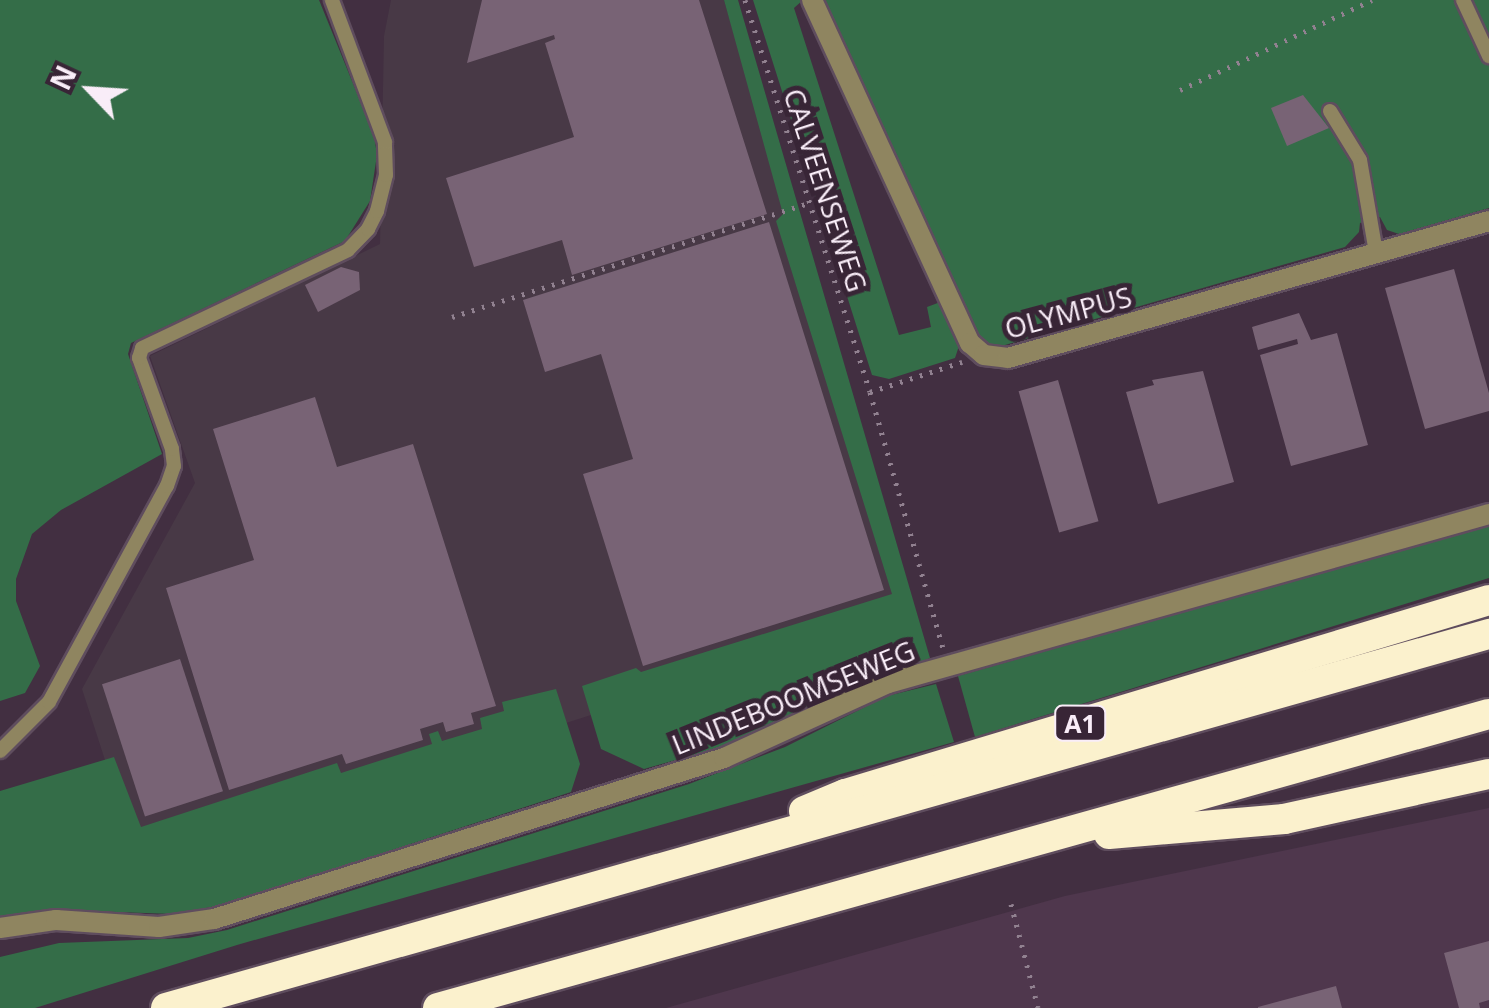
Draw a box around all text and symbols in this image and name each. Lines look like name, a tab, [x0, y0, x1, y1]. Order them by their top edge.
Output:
north arrow	[40, 40, 140, 140]
text: N	[41, 59, 85, 96]
street label: CALVEENSEWEG	[777, 84, 875, 296]
street label: OLYMPUS	[1001, 279, 1135, 345]
street label: LINDEBOOMSEWEG	[667, 633, 919, 761]
road number: A1	[1052, 703, 1108, 743]

